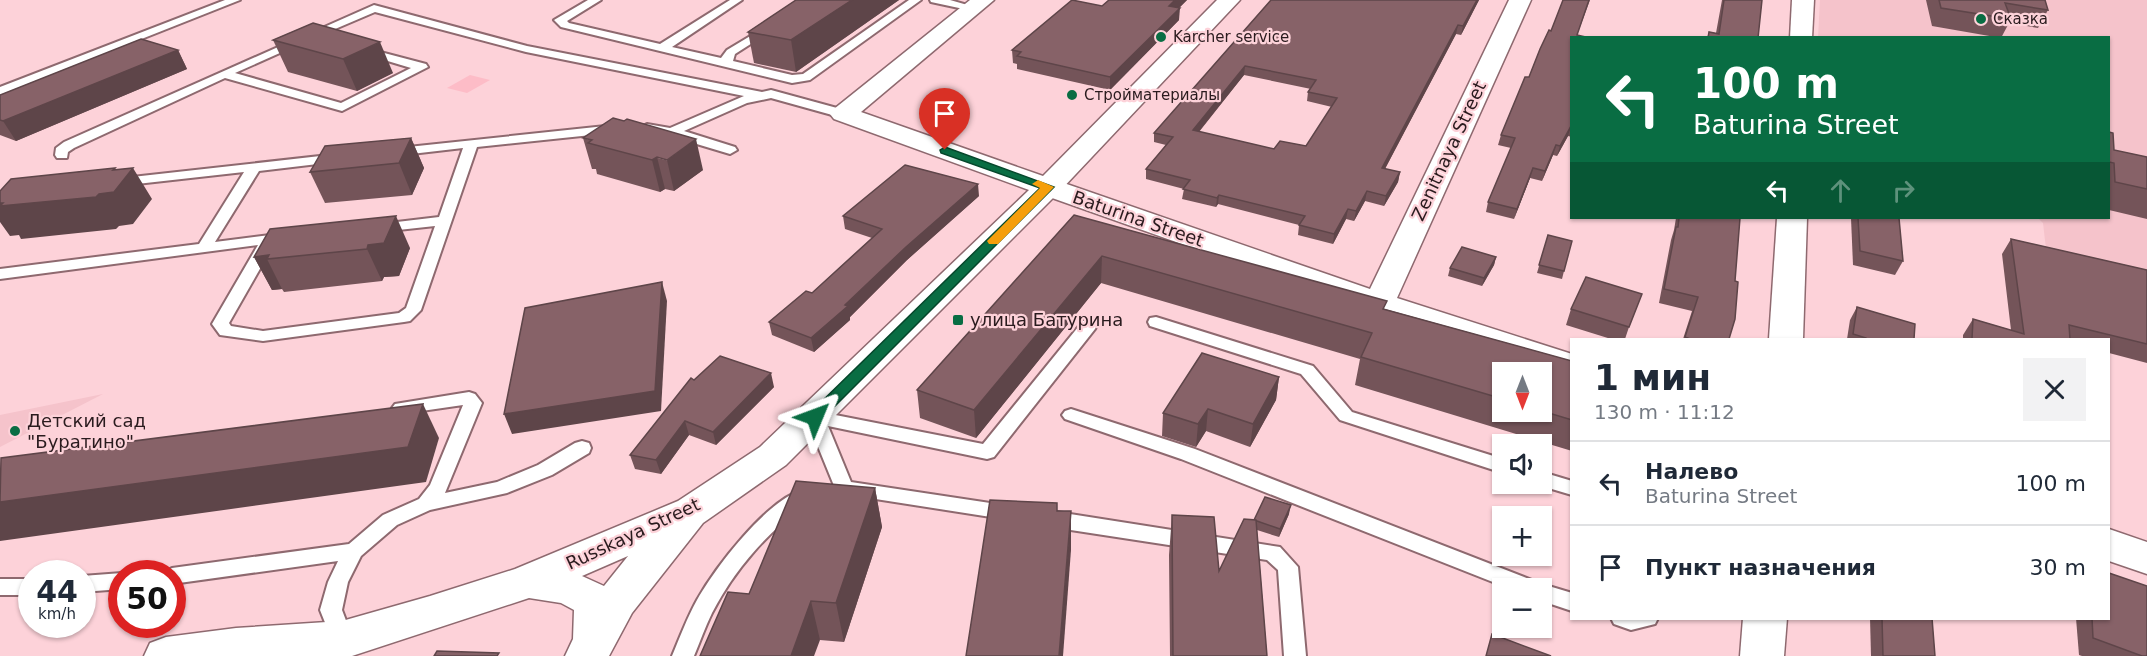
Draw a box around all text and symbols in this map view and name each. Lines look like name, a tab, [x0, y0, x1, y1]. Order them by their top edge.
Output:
place label: Сказка	[1993, 10, 2048, 28]
marker: Сказка	[1974, 12, 1988, 26]
place label: Karcher service	[1173, 28, 1289, 46]
marker: Karcher service	[1154, 30, 1168, 44]
text: 100 m	[1693, 59, 1839, 108]
icon: left	[1594, 60, 1672, 138]
street label: Zenitnaya Street	[1407, 78, 1490, 224]
place label: Стройматериалы	[1084, 86, 1220, 104]
pin	[919, 88, 970, 150]
marker: Стройматериалы	[1065, 88, 1079, 102]
icon: arrive	[928, 97, 961, 130]
text: Baturina Street	[1693, 109, 1899, 140]
icon: left	[1761, 174, 1794, 207]
icon: ahead	[1824, 174, 1857, 207]
icon: right	[1887, 174, 1920, 207]
street label: Baturina Street	[1070, 186, 1206, 251]
place label: улица Батурина	[970, 309, 1123, 330]
marker: улица Батурина	[951, 313, 965, 327]
text: 1 мин	[1594, 357, 1711, 398]
button: close	[2023, 358, 2086, 421]
north arrow	[1492, 362, 1552, 422]
map controls	[1492, 362, 1552, 638]
position arrow	[783, 385, 847, 449]
text: 130 m · 11:12	[1594, 400, 1735, 424]
place label: Детский сад "Буратино"	[27, 410, 146, 452]
marker: Детский сад "Буратино"	[8, 424, 22, 438]
button: sound	[1492, 434, 1552, 494]
text: Налево	[1645, 459, 1738, 484]
icon: left	[1594, 467, 1627, 500]
text: 100 m	[2016, 471, 2086, 496]
text: Baturina Street	[1645, 484, 1797, 508]
street label: Russkaya Street	[563, 493, 703, 574]
button: +	[1492, 506, 1552, 566]
icon: arrive	[1594, 551, 1627, 584]
text: Пункт назначения	[1645, 555, 1876, 580]
text: 30 m	[2030, 555, 2086, 580]
speed limit sign: 50	[108, 560, 186, 638]
text: 44	[36, 574, 78, 609]
button: −	[1492, 578, 1552, 638]
text: km/h	[38, 605, 76, 623]

